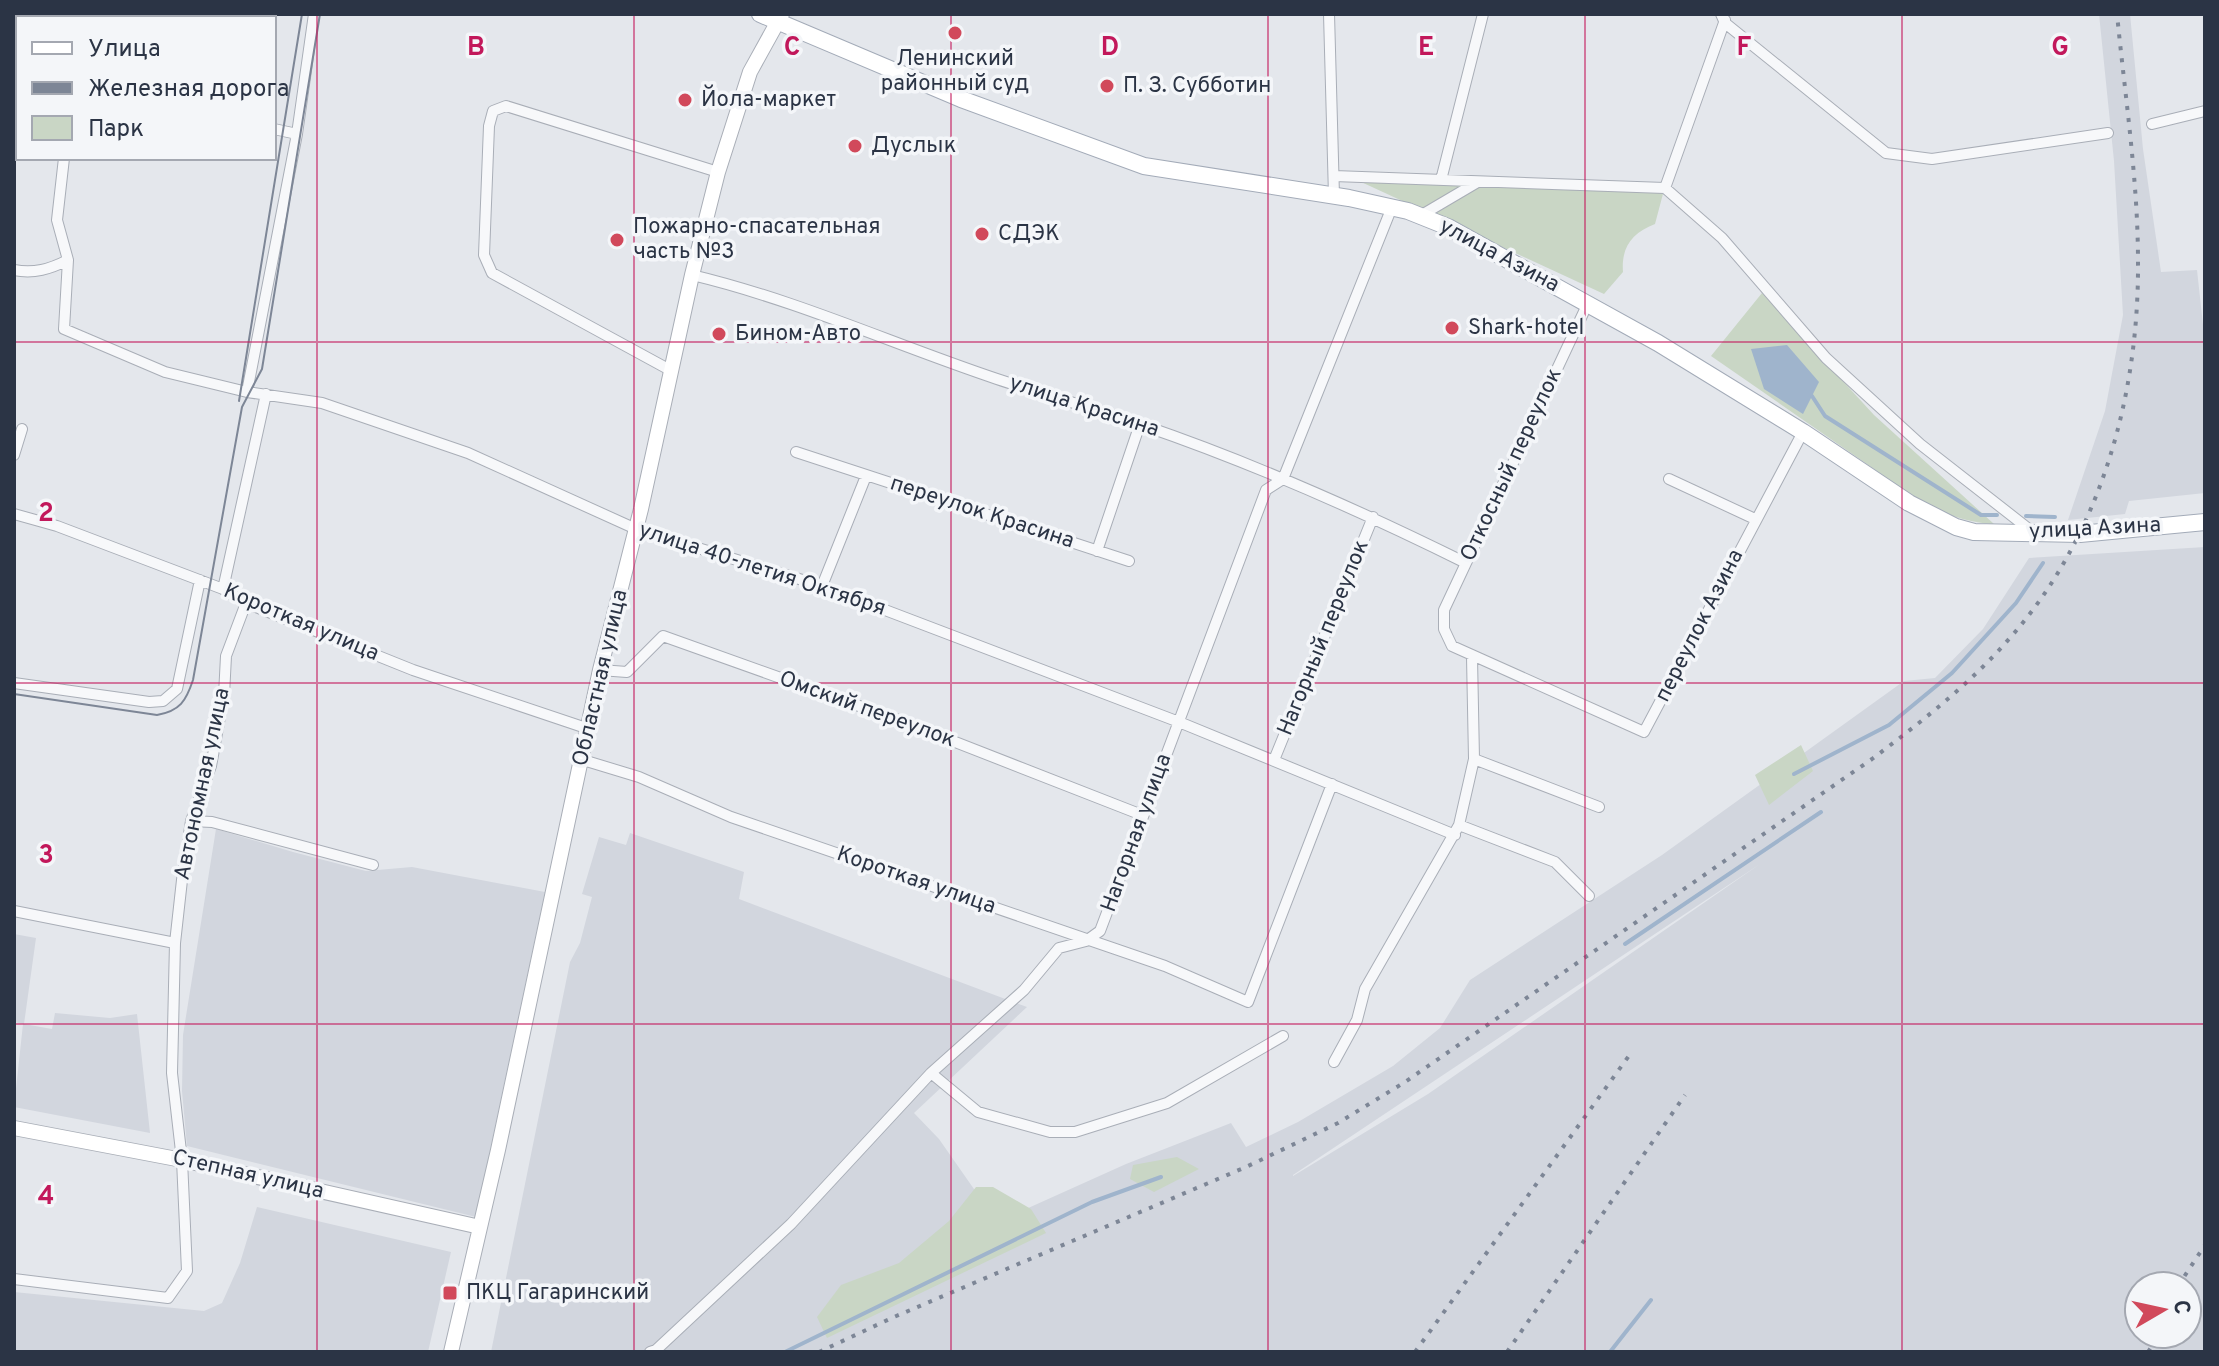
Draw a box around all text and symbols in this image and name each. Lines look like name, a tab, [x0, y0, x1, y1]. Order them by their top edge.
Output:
legend	[16, 16, 276, 160]
marker: Ленинский районный суд	[946, 24, 964, 42]
text: B	[467, 32, 485, 65]
text: C	[784, 32, 800, 65]
text: D	[1101, 32, 1119, 65]
text: E	[1418, 32, 1434, 65]
text: F	[1737, 32, 1752, 65]
text: G	[2051, 32, 2069, 65]
text: Улица	[88, 35, 161, 65]
place label: Ленинский районный суд	[881, 46, 1029, 98]
place label: П. З. Субботин	[1123, 73, 1271, 100]
text: Железная дорога	[88, 75, 289, 105]
marker: П. З. Субботин	[1098, 77, 1116, 95]
place label: Йола-маркет	[701, 84, 836, 114]
marker: Йола-маркет	[676, 91, 694, 109]
text: Парк	[88, 115, 144, 145]
place label: Дуслык	[871, 133, 956, 160]
marker: Дуслык	[846, 137, 864, 155]
street label: улица Азина	[1434, 213, 1564, 299]
place label: Пожарно-спасательная часть №3	[633, 214, 881, 266]
place label: СДЭК	[998, 221, 1060, 248]
marker: СДЭК	[973, 225, 991, 243]
marker: Пожарно-спасательная часть №3	[608, 231, 626, 249]
place label: Shark-hotel	[1468, 315, 1584, 342]
marker: Shark-hotel	[1443, 319, 1461, 337]
place label: Бином-Авто	[735, 321, 861, 348]
marker: Бином-Авто	[710, 325, 728, 343]
street label: Откосный переулок	[1455, 364, 1569, 566]
street label: улица Красина	[1006, 370, 1162, 444]
street label: переулок Красина	[887, 471, 1077, 555]
text: 2	[38, 498, 54, 531]
street label: улица Азина	[2028, 512, 2162, 546]
street label: улица 40-летия Октября	[635, 517, 889, 623]
street label: Нагорный переулок	[1272, 536, 1376, 740]
street label: переулок Азина	[1650, 545, 1750, 707]
street label: Короткая улица	[219, 578, 383, 668]
street label: Областная улица	[568, 587, 634, 769]
street label: Омский переулок	[775, 666, 959, 754]
street label: Автономная улица	[169, 685, 237, 883]
street label: Нагорная улица	[1096, 750, 1178, 916]
text: 3	[38, 840, 54, 873]
street label: Короткая улица	[833, 841, 999, 921]
street label: Степная улица	[170, 1144, 326, 1206]
text: 4	[38, 1181, 54, 1214]
north arrow	[2123, 1270, 2203, 1350]
place label: ПКЦ Гагаринский	[466, 1280, 649, 1307]
marker: ПКЦ Гагаринский	[441, 1284, 459, 1302]
text: С	[2166, 1298, 2195, 1316]

